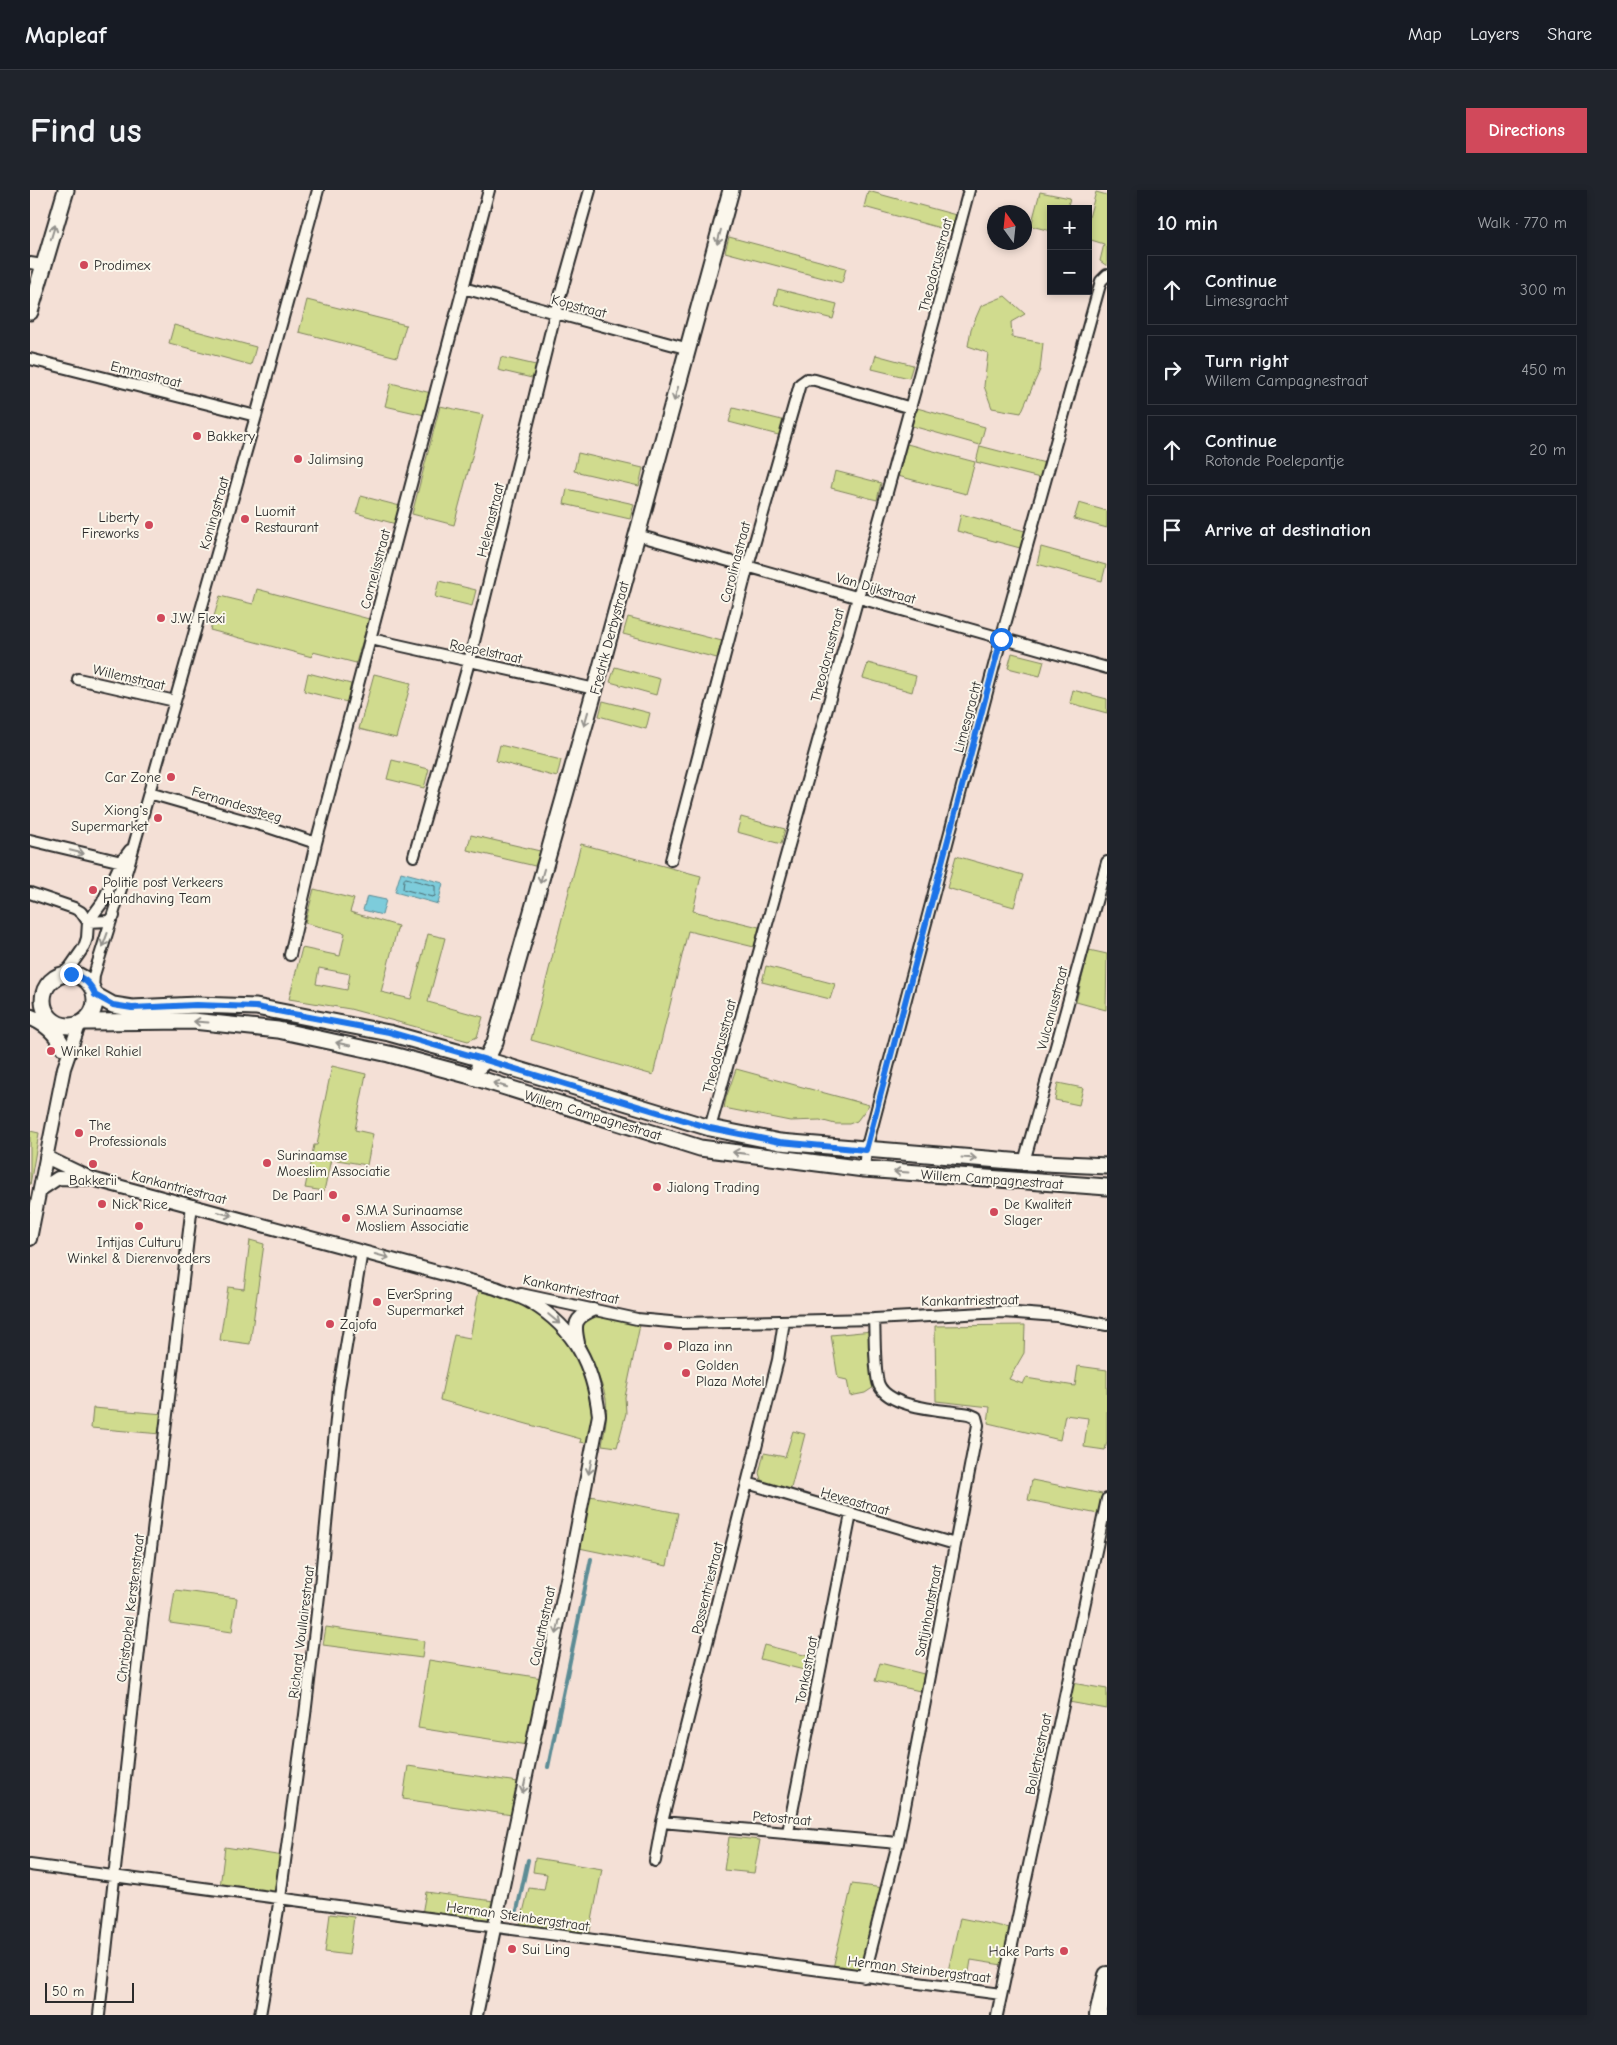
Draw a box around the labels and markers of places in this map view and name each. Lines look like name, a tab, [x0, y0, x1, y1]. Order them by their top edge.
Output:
place label: Prodimex	[94, 257, 151, 274]
marker: Prodimex	[78, 259, 90, 271]
place label: Bakkery	[207, 428, 256, 445]
marker: Bakkery	[191, 430, 203, 442]
place label: Jalimsing	[308, 451, 364, 468]
marker: Jalimsing	[292, 453, 304, 465]
place label: Luomit Restaurant	[255, 503, 319, 536]
place label: Liberty Fireworks	[82, 509, 140, 542]
marker: Luomit Restaurant	[239, 513, 251, 525]
marker: Liberty Fireworks	[143, 519, 155, 531]
place label: J.W. Flexi	[171, 610, 225, 627]
marker: J.W. Flexi	[155, 612, 167, 624]
place label: Car Zone	[105, 769, 161, 786]
marker: Car Zone	[165, 771, 177, 783]
place label: Xiong's Supermarket	[71, 802, 149, 835]
marker: Xiong's Supermarket	[152, 812, 164, 824]
place label: Politie post Verkeers Handhaving Team	[103, 874, 223, 907]
marker: Politie post Verkeers Handhaving Team	[87, 884, 99, 896]
place label: Winkel Rahiel	[61, 1043, 141, 1060]
marker: Winkel Rahiel	[45, 1045, 57, 1057]
place label: The Professionals	[89, 1117, 166, 1150]
marker: The Professionals	[73, 1127, 85, 1139]
place label: Surinaamse Moeslim Associatie	[277, 1147, 390, 1180]
marker: Surinaamse Moeslim Associatie	[261, 1157, 273, 1169]
marker: Bakkerii	[87, 1158, 99, 1170]
place label: Bakkerii	[69, 1172, 117, 1189]
place label: Jialong Trading	[667, 1179, 760, 1196]
marker: Jialong Trading	[651, 1181, 663, 1193]
place label: De Paarl	[272, 1187, 323, 1204]
marker: De Paarl	[327, 1189, 339, 1201]
place label: Nick Rice	[112, 1196, 168, 1213]
place label: De Kwaliteit Slager	[1004, 1196, 1073, 1229]
marker: Nick Rice	[96, 1198, 108, 1210]
place label: S.M.A Surinaamse Mosliem Associatie	[356, 1202, 469, 1235]
marker: De Kwaliteit Slager	[988, 1206, 1000, 1218]
marker: S.M.A Surinaamse Mosliem Associatie	[340, 1212, 352, 1224]
marker: Intijas Culturu Winkel & Dierenvoeders	[133, 1220, 145, 1232]
place label: Intijas Culturu Winkel & Dierenvoeders	[68, 1234, 211, 1267]
place label: EverSpring Supermarket	[387, 1286, 465, 1319]
marker: EverSpring Supermarket	[371, 1296, 383, 1308]
place label: Zajofa	[340, 1316, 377, 1333]
marker: Zajofa	[324, 1318, 336, 1330]
place label: Plaza inn	[678, 1338, 732, 1355]
marker: Plaza inn	[662, 1340, 674, 1352]
place label: Golden Plaza Motel	[696, 1357, 764, 1390]
marker: Golden Plaza Motel	[680, 1367, 692, 1379]
place label: Sui Ling	[522, 1941, 570, 1958]
marker: Sui Ling	[506, 1943, 518, 1955]
place label: Hake Parts	[989, 1943, 1054, 1960]
marker: Hake Parts	[1058, 1945, 1070, 1957]

